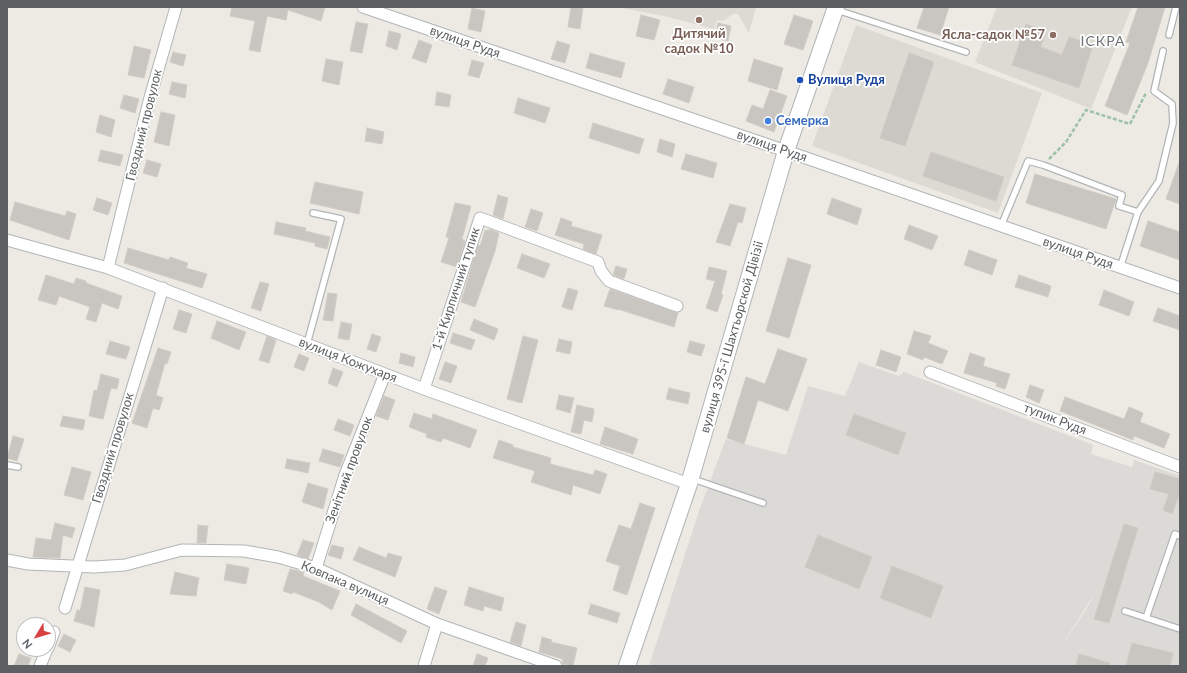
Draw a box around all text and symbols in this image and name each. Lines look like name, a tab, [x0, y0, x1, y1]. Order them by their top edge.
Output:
marker: Дитячий садок №10	[694, 15, 704, 25]
street label: вулиця Рудя	[428, 23, 502, 61]
place label: Дитячий садок №10	[664, 26, 734, 57]
place label: Ясла-садок №57	[942, 27, 1045, 43]
marker: Ясла-садок №57	[1048, 30, 1058, 40]
district label: ІСКРА	[1081, 33, 1125, 49]
street label: Гвоздний провулок	[123, 67, 165, 183]
place label: Вулиця Рудя	[808, 72, 885, 88]
marker: Вулиця Рудя	[795, 75, 805, 85]
place label: Семерка	[776, 113, 829, 129]
marker: Семерка	[763, 116, 773, 126]
street label: вулиця Рудя	[735, 127, 809, 165]
street label: 1-й Кирпичний тупик	[429, 226, 483, 352]
street label: вулиця Рудя	[1041, 234, 1115, 272]
street label: вулиця 395-ї Шахтьорской Дівізіі	[697, 239, 767, 435]
street label: вулиця Кожухаря	[297, 334, 399, 386]
street label: Гвоздний провулок	[89, 391, 137, 505]
street label: тупик Рудя	[1021, 400, 1089, 438]
street label: Зенітний провулок	[322, 414, 376, 526]
street label: Ковпака вулиця	[299, 557, 391, 609]
north arrow	[16, 617, 56, 657]
text: N	[19, 637, 35, 651]

